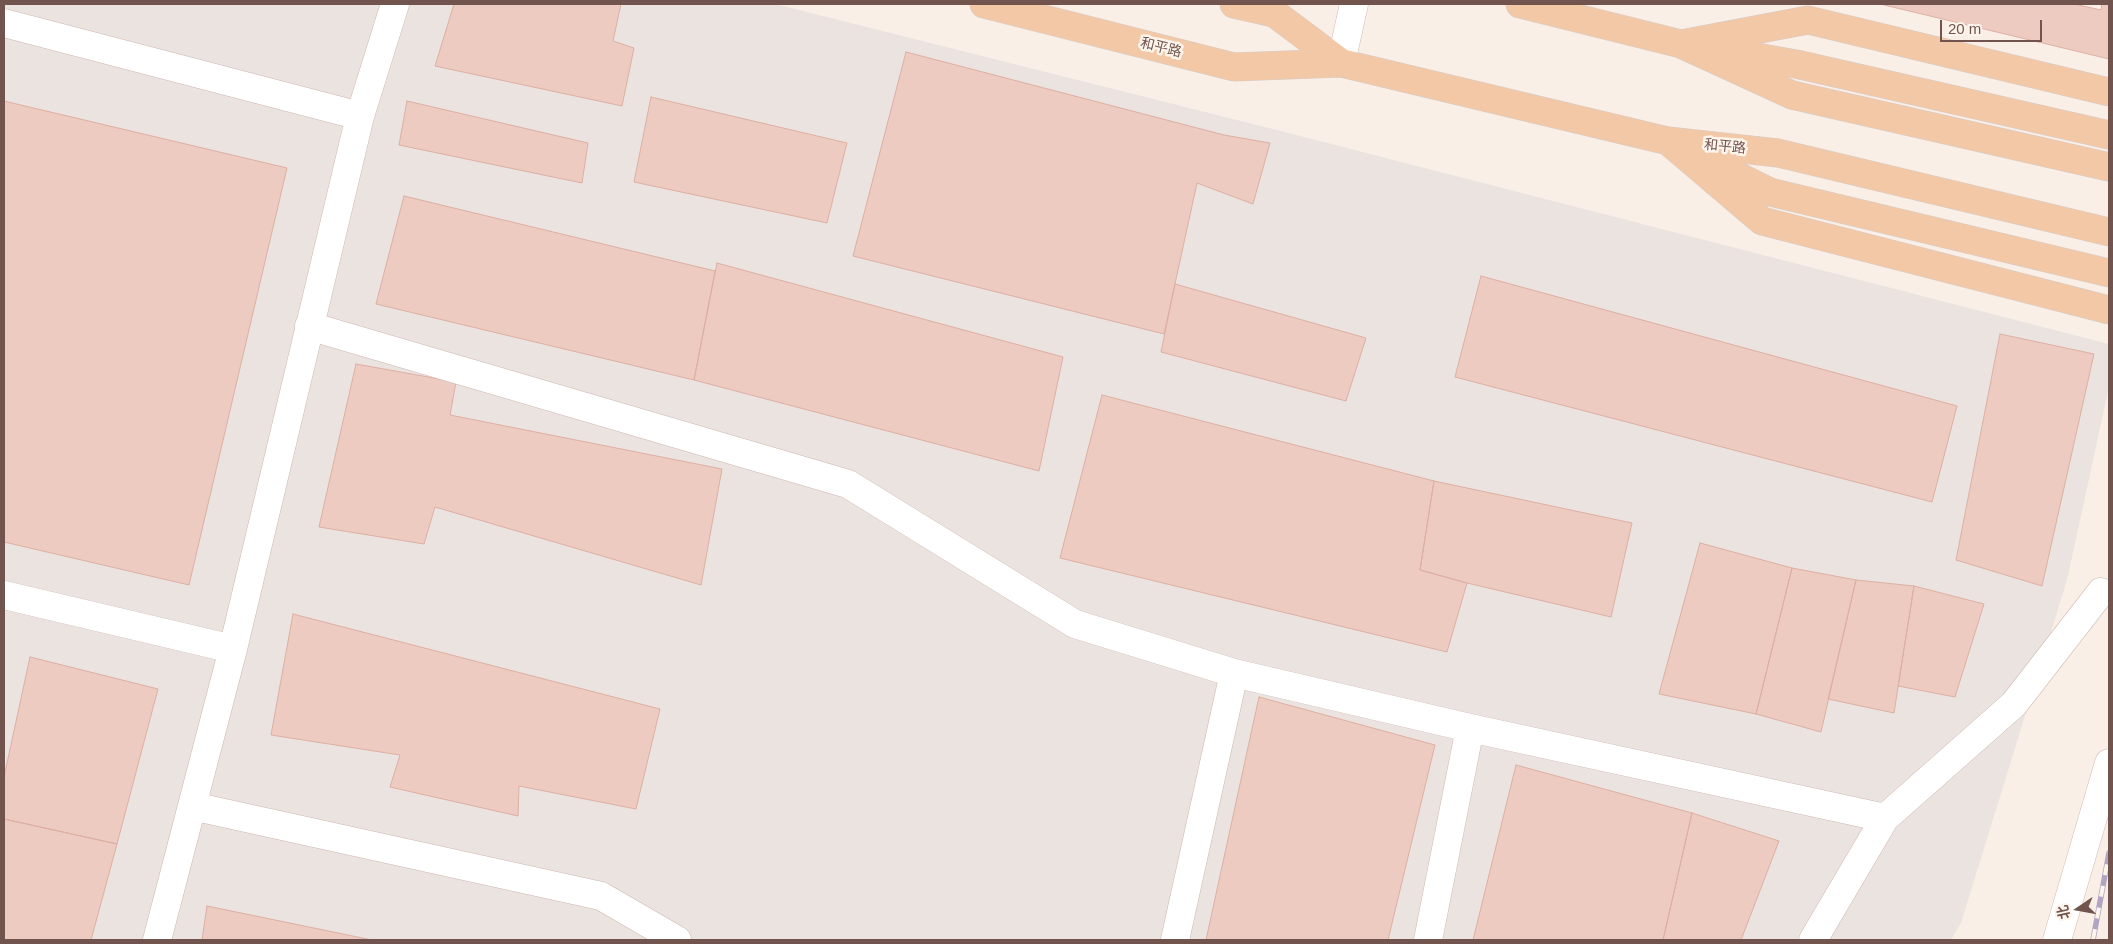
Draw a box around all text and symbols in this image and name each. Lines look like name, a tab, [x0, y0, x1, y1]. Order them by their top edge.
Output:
scale bar	[1943, 10, 2046, 42]
text: 20 m	[1948, 20, 1981, 37]
street label: 和平路	[1139, 35, 1183, 61]
street label: 和平路	[1703, 136, 1747, 158]
north arrow	[2053, 884, 2103, 934]
text: 北	[2054, 904, 2073, 921]

